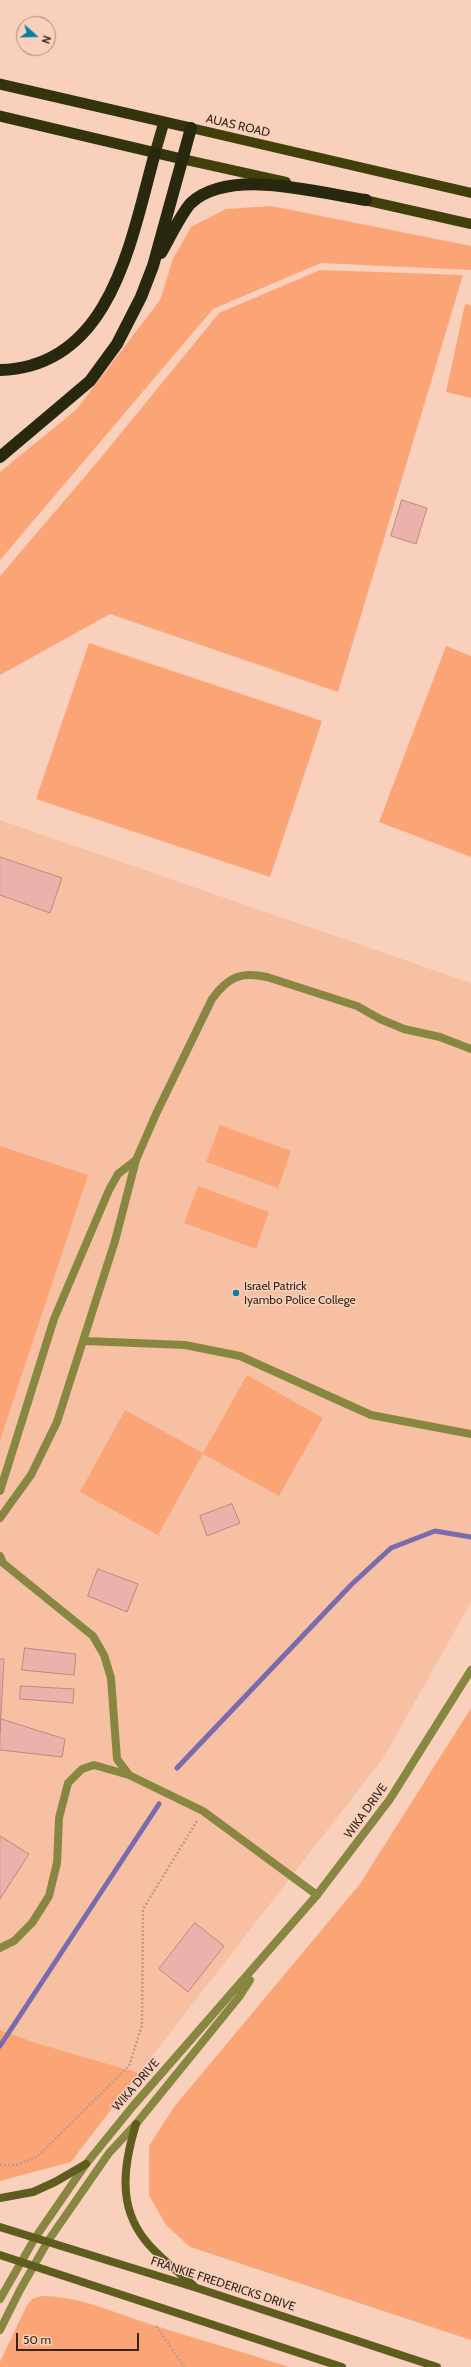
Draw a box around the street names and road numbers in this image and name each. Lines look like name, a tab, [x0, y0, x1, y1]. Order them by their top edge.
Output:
street label: AUAS ROAD	[205, 112, 271, 140]
street label: WIKA DRIVE	[341, 1781, 391, 1841]
street label: WIKA DRIVE	[109, 2056, 163, 2114]
street label: FRANKIE FREDERICKS DRIVE	[149, 2254, 297, 2314]

